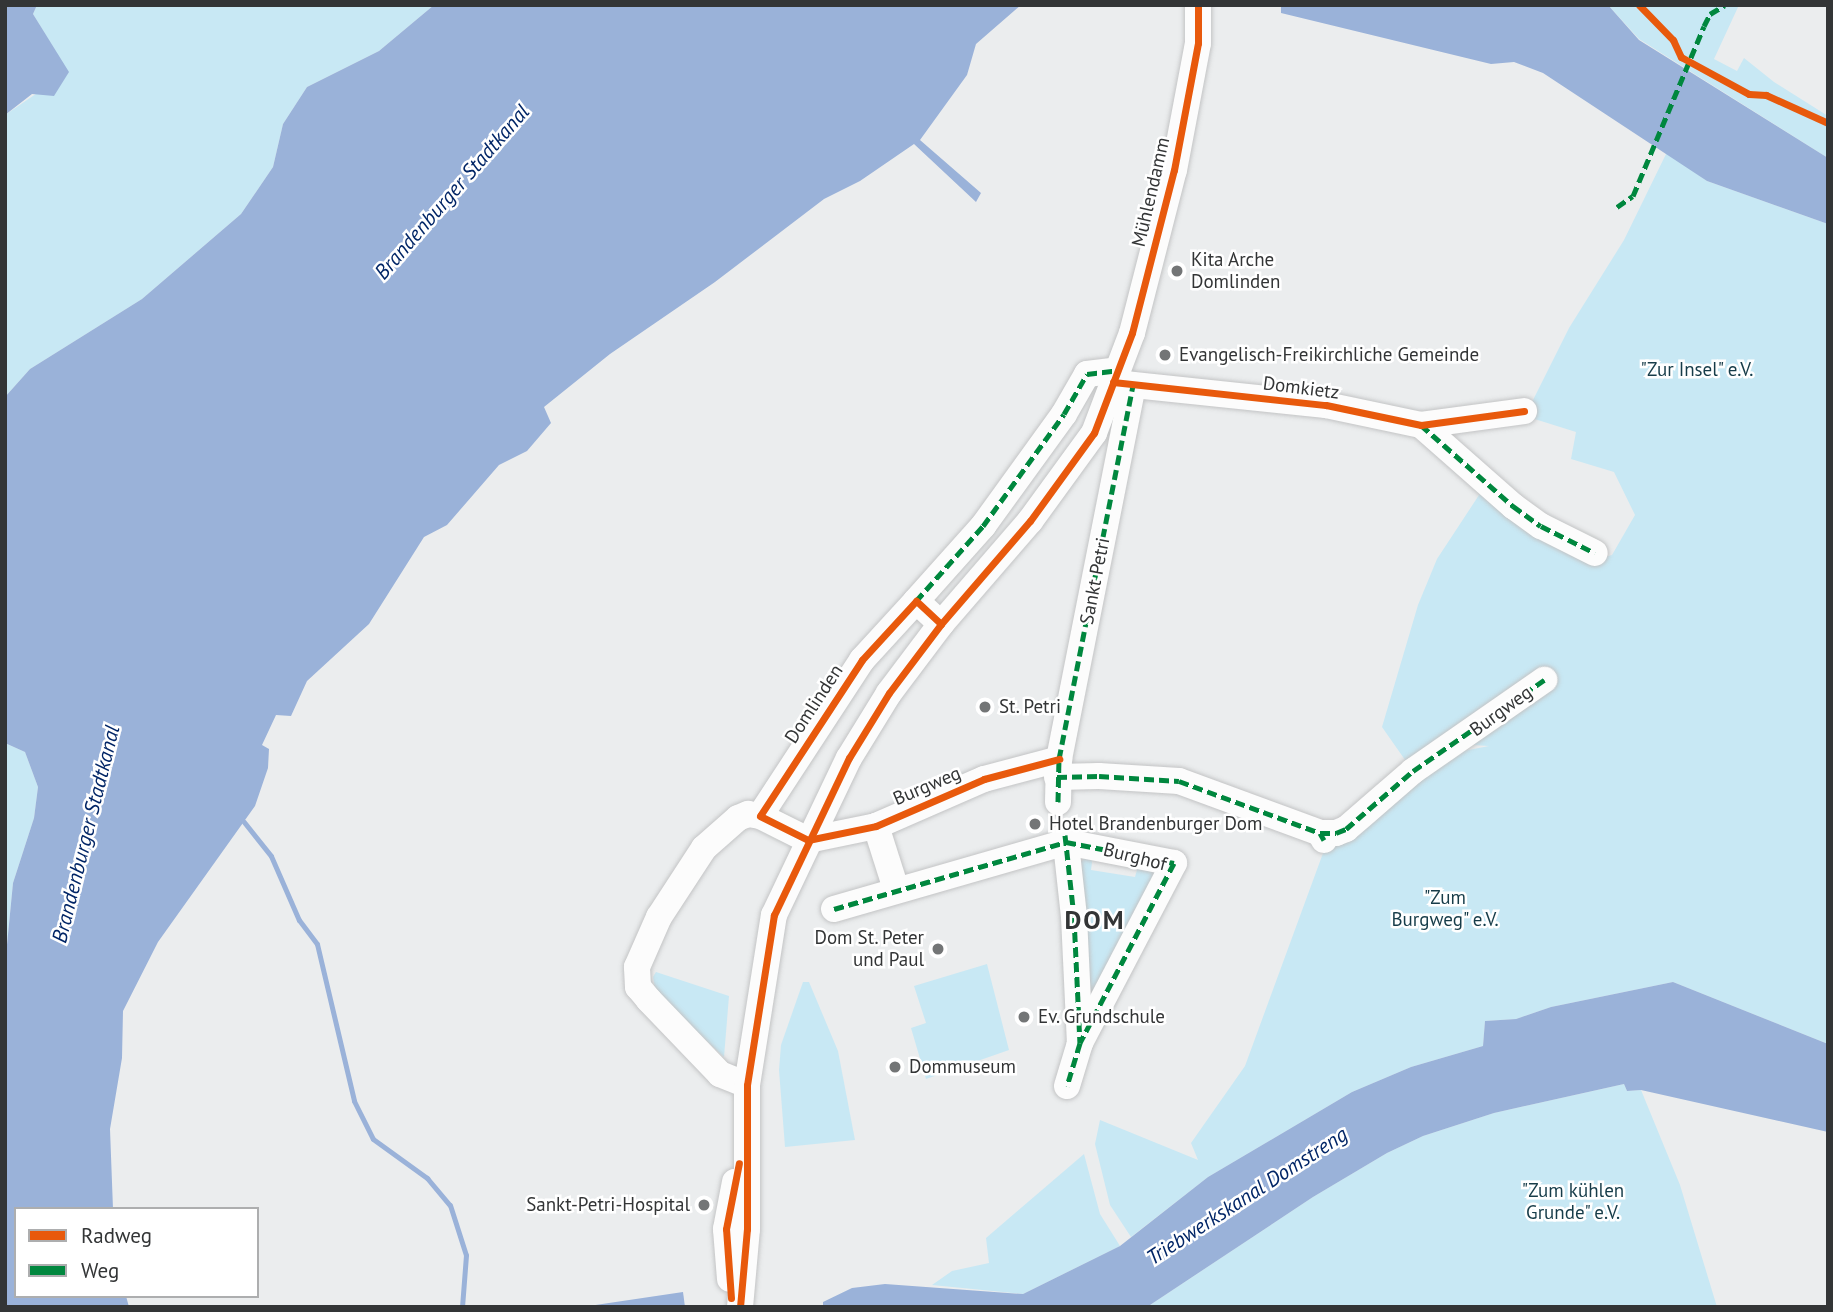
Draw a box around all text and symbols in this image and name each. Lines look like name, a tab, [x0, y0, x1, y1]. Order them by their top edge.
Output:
water label: Brandenburger Stadtkanal	[369, 100, 535, 284]
street label: Mühlendamm	[1127, 135, 1175, 249]
place label: Kita Arche Domlinden	[1191, 249, 1280, 293]
marker: Kita Arche Domlinden	[1169, 263, 1185, 279]
place label: Evangelisch-Freikirchliche Gemeinde	[1179, 344, 1479, 366]
marker: Evangelisch-Freikirchliche Gemeinde	[1157, 347, 1173, 363]
park label: "Zur Insel" e.V.	[1640, 359, 1754, 381]
street label: Domkietz	[1261, 372, 1341, 404]
street label: Sankt Petri	[1075, 536, 1115, 626]
street label: Domlinden	[780, 660, 848, 748]
street label: Burgweg	[1465, 681, 1537, 741]
place label: St. Petri	[999, 696, 1063, 718]
marker: St. Petri	[977, 699, 993, 715]
water label: Brandenburger Stadtkanal	[47, 723, 125, 945]
street label: Burgweg	[890, 762, 964, 810]
place label: Hotel Brandenburger Dom	[1049, 813, 1262, 835]
marker: Hotel Brandenburger Dom	[1027, 816, 1043, 832]
street label: Burghof	[1101, 838, 1169, 876]
park label: "Zum Burgweg" e.V.	[1391, 887, 1499, 931]
district label: DOM	[1065, 904, 1125, 936]
place label: Dom St. Peter und Paul	[813, 927, 924, 971]
marker: Dom St. Peter und Paul	[930, 941, 946, 957]
place label: Ev. Grundschule	[1038, 1006, 1166, 1028]
marker: Ev. Grundschule	[1016, 1009, 1032, 1025]
place label: Dommuseum	[909, 1056, 1016, 1078]
marker: Dommuseum	[887, 1059, 903, 1075]
water label: Triebwerkskanal Domstreng	[1142, 1122, 1352, 1270]
park label: "Zum kühlen Grunde" e.V.	[1522, 1180, 1624, 1224]
place label: Sankt-Petri-Hospital	[526, 1194, 690, 1216]
marker: Sankt-Petri-Hospital	[696, 1197, 712, 1213]
legend	[14, 1207, 259, 1298]
text: Radweg	[81, 1222, 152, 1249]
text: Weg	[81, 1257, 119, 1284]

